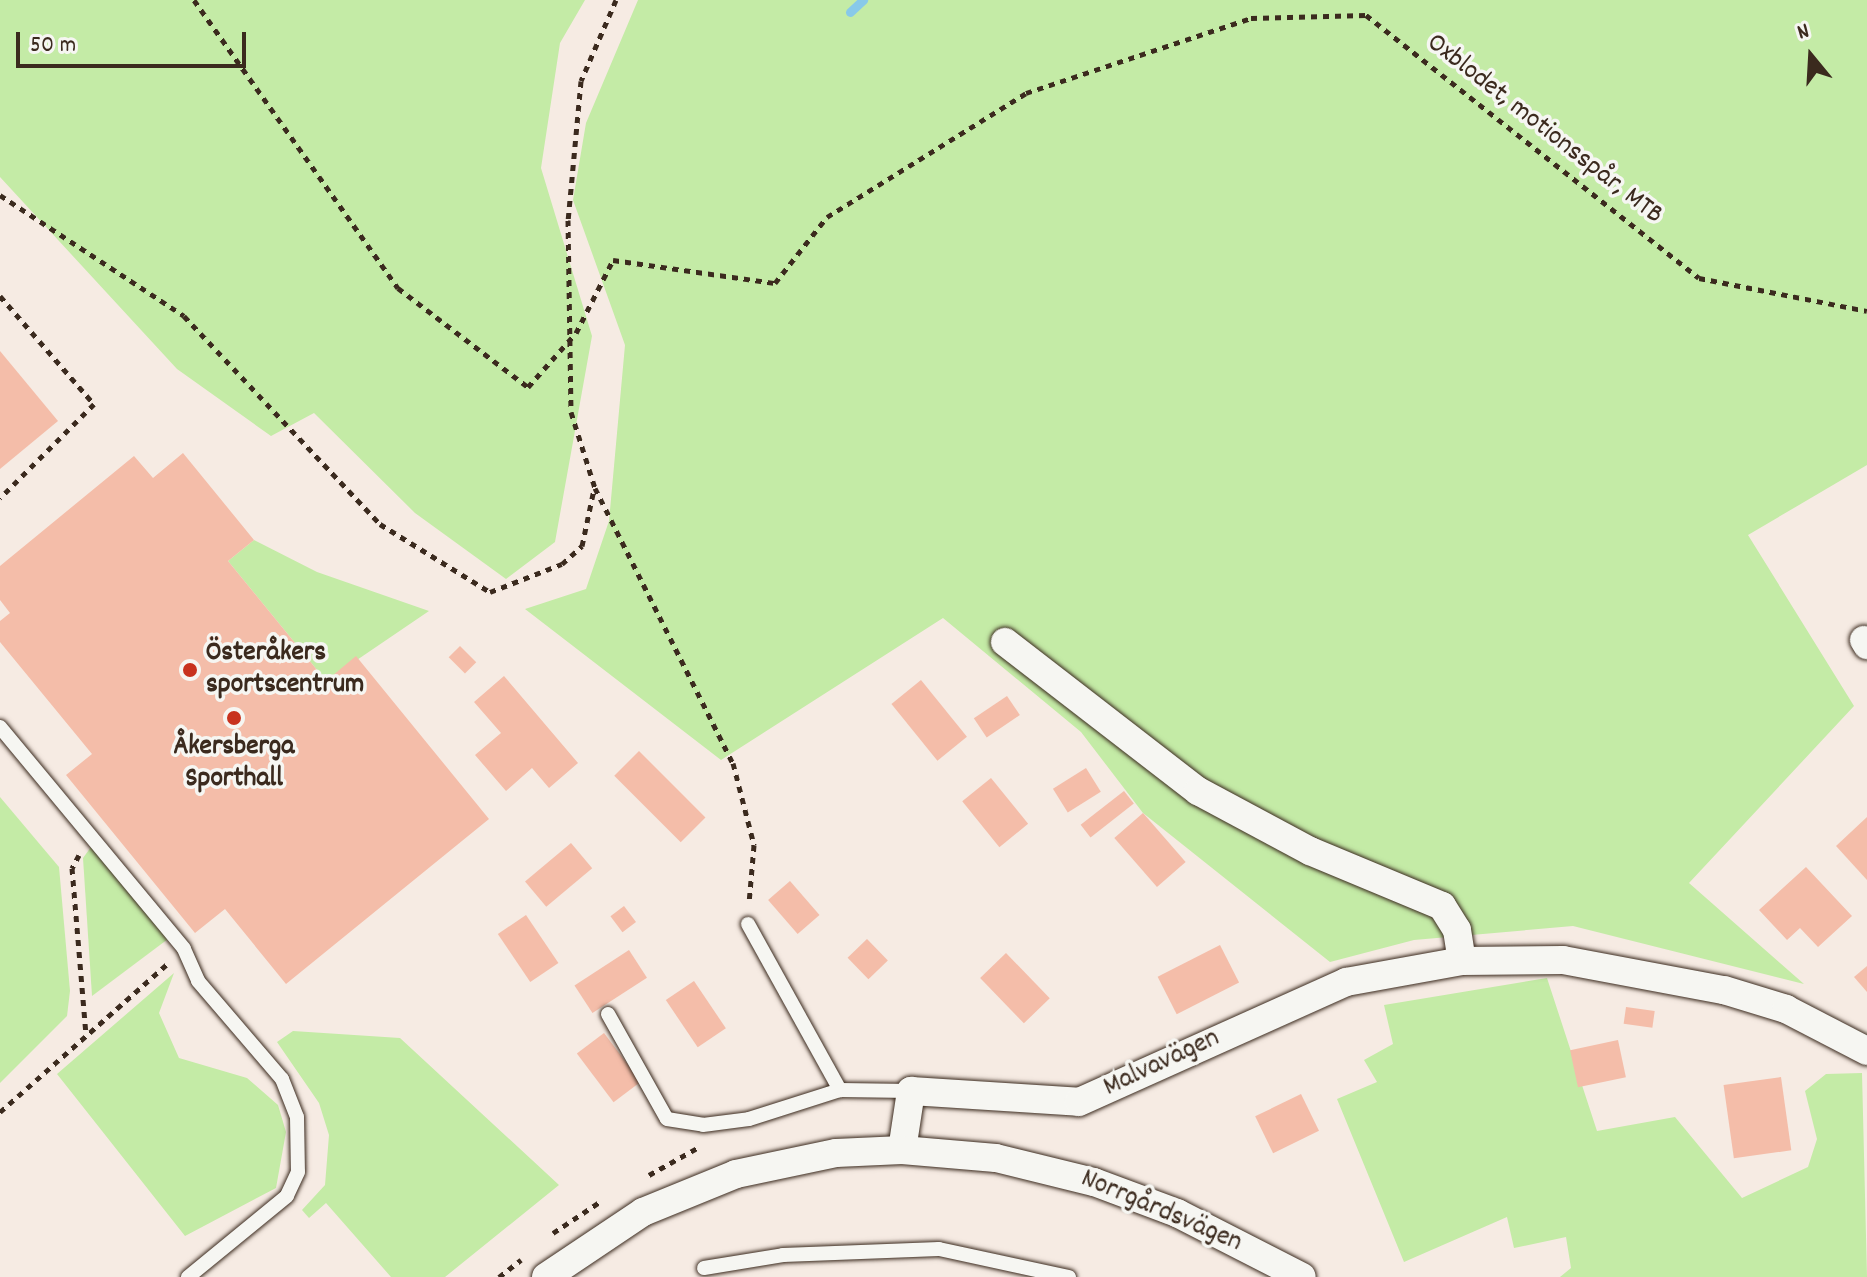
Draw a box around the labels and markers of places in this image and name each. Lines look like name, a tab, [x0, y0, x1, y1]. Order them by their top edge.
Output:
place label: Österåkers sportscentrum	[206, 637, 364, 703]
marker: Österåkers sportscentrum	[181, 661, 199, 679]
marker: Åkersberga Sporthall	[225, 709, 243, 727]
place label: Åkersberga Sporthall	[174, 731, 294, 797]

